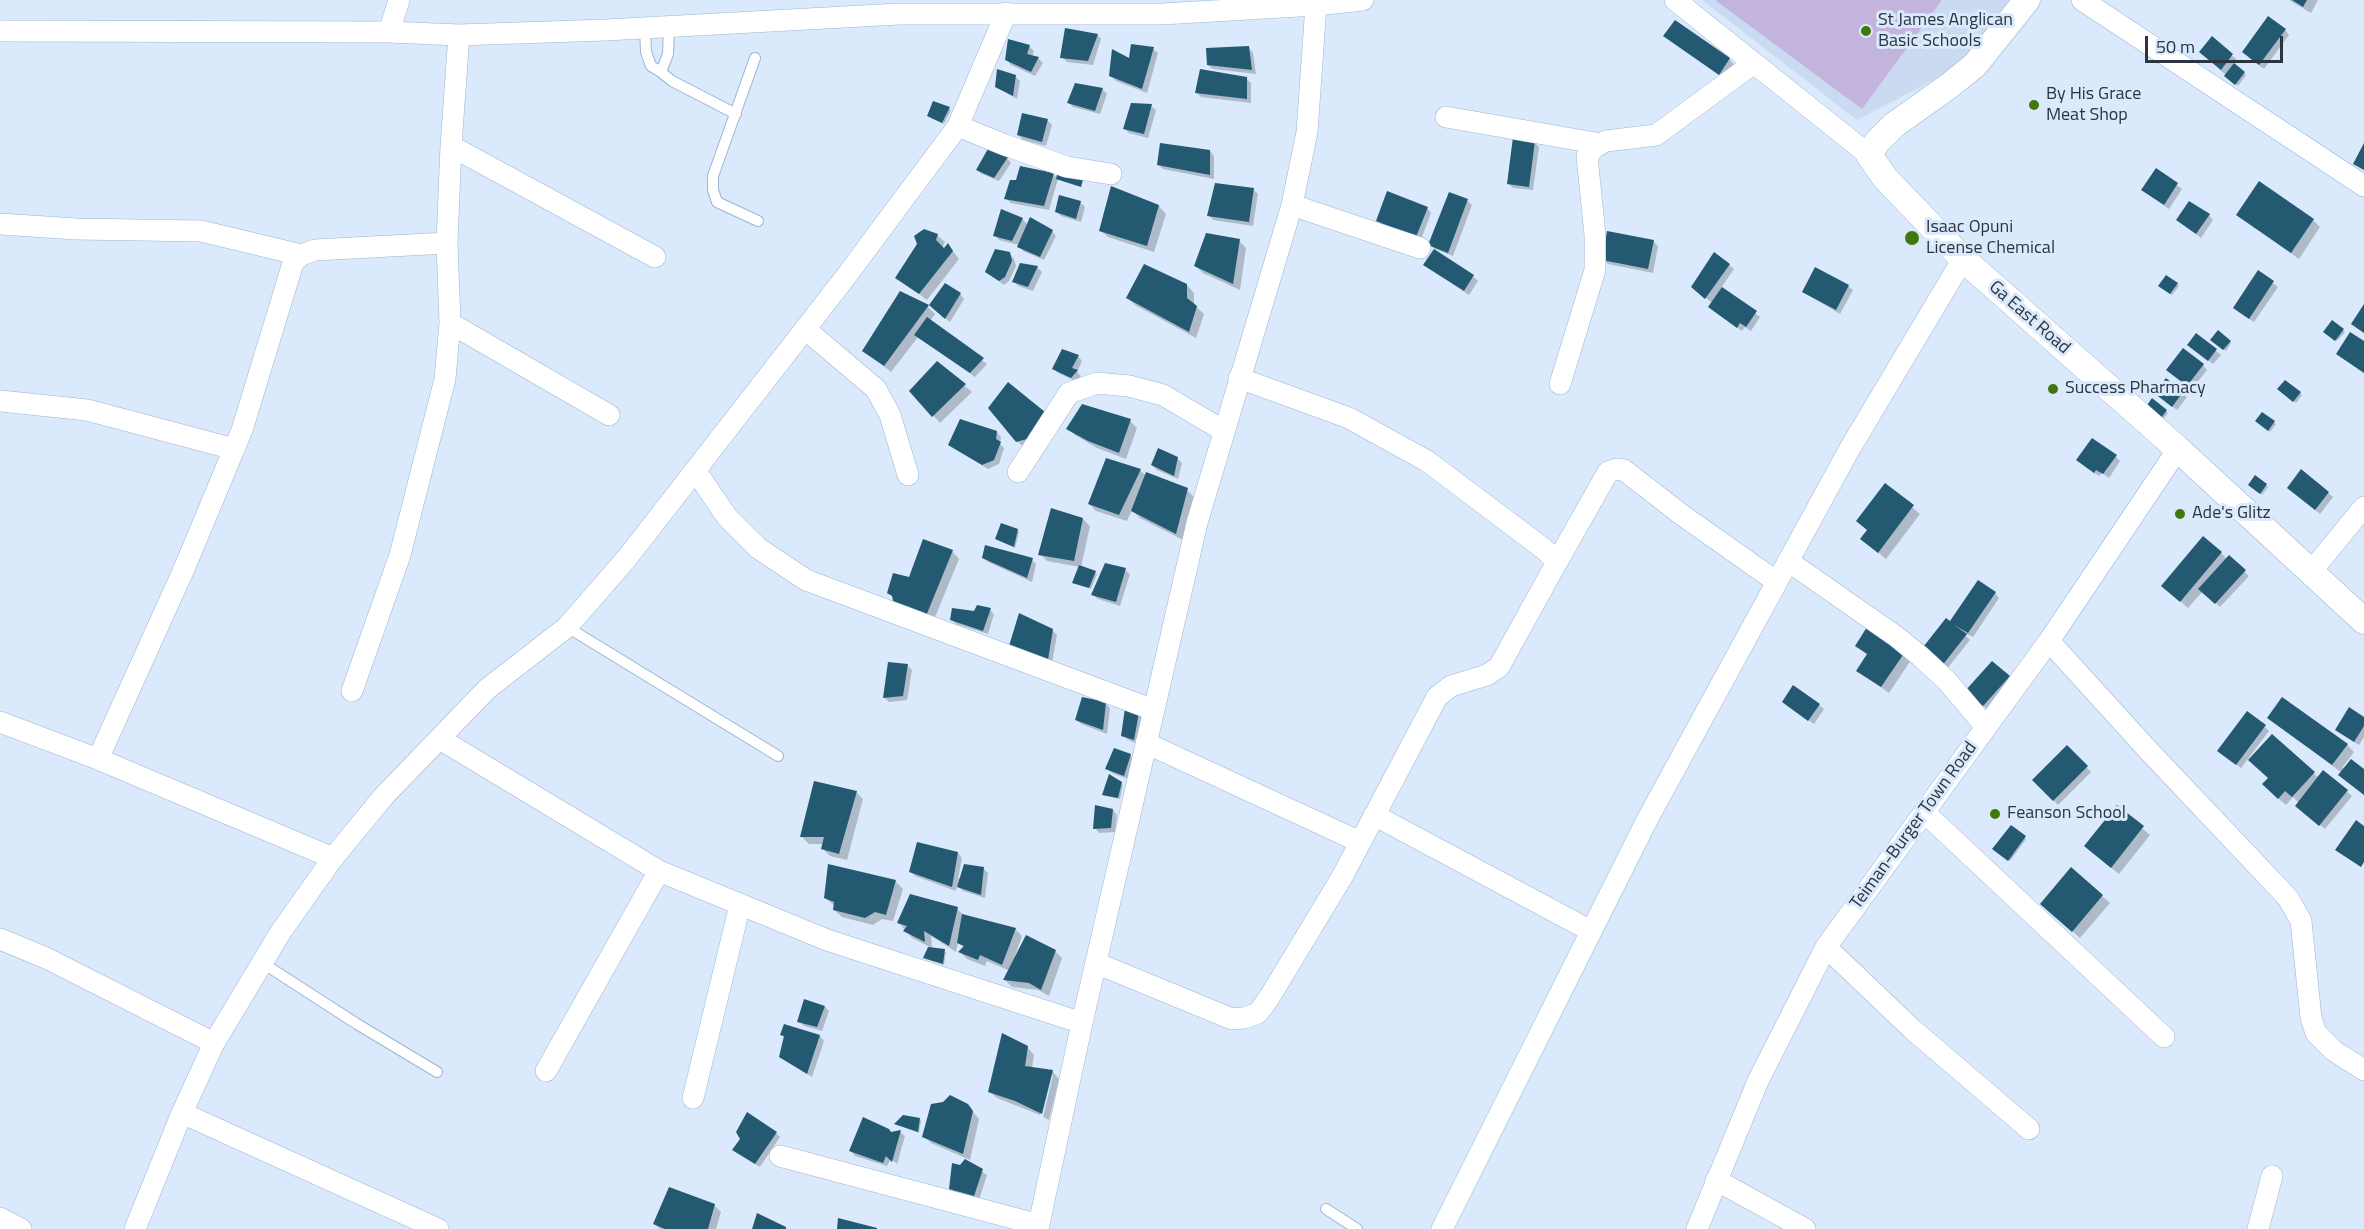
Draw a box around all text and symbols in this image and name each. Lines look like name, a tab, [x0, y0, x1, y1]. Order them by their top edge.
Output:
place label: St James Anglican Basic Schools	[1878, 10, 2013, 52]
marker: St James Anglican Basic Schools	[1859, 24, 1873, 38]
scale bar	[2148, 24, 2286, 62]
text: 50 m	[2156, 33, 2195, 60]
place label: By His Grace Meat Shop	[2046, 84, 2141, 127]
marker: By His Grace Meat Shop	[2027, 98, 2041, 112]
place label: Isaac Opuni License Chemical	[1926, 217, 2055, 260]
marker: Isaac Opuni License Chemical	[1903, 229, 1921, 247]
street label: Ga East Road	[1984, 277, 2074, 359]
place label: Success Pharmacy	[2065, 378, 2206, 400]
marker: Success Pharmacy	[2046, 382, 2060, 396]
place label: Ade's Glitz	[2192, 503, 2271, 525]
marker: Ade's Glitz	[2173, 507, 2187, 521]
street label: Teiman-Burger Town Road	[1846, 738, 1982, 914]
place label: Feanson School	[2007, 803, 2126, 825]
marker: Feanson School	[1988, 807, 2002, 821]

